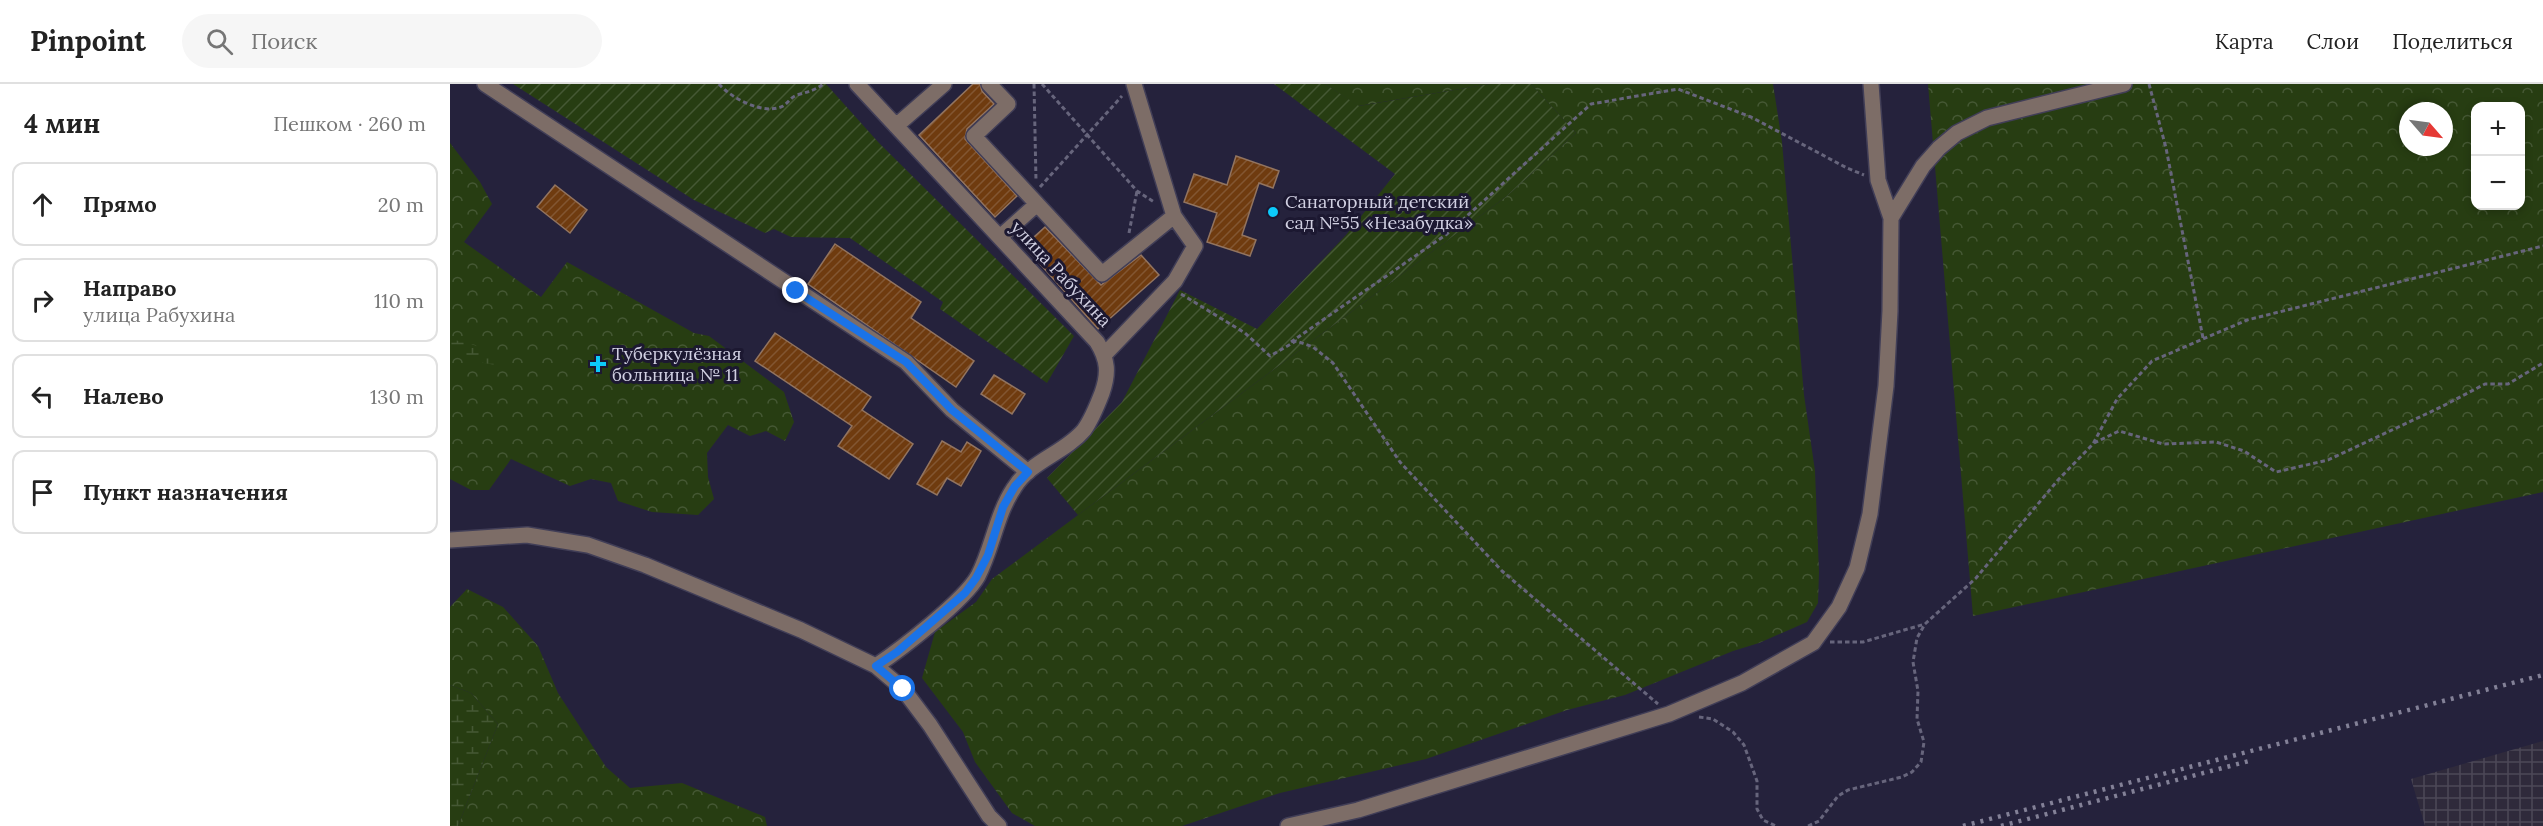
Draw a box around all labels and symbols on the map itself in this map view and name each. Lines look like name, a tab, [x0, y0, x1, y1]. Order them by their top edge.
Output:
north arrow	[2399, 102, 2453, 156]
place label: Санаторный детский сад №55 «Незабудка»	[1285, 190, 1473, 234]
marker: Санаторный детский сад №55 «Незабудка»	[1266, 205, 1280, 219]
street label: улица Рабухина	[1006, 216, 1117, 332]
route end	[782, 277, 808, 303]
place label: Туберкулёзная больница № 11	[612, 342, 741, 386]
marker: Туберкулёзная больница № 11	[589, 355, 607, 373]
route start	[889, 675, 915, 701]

